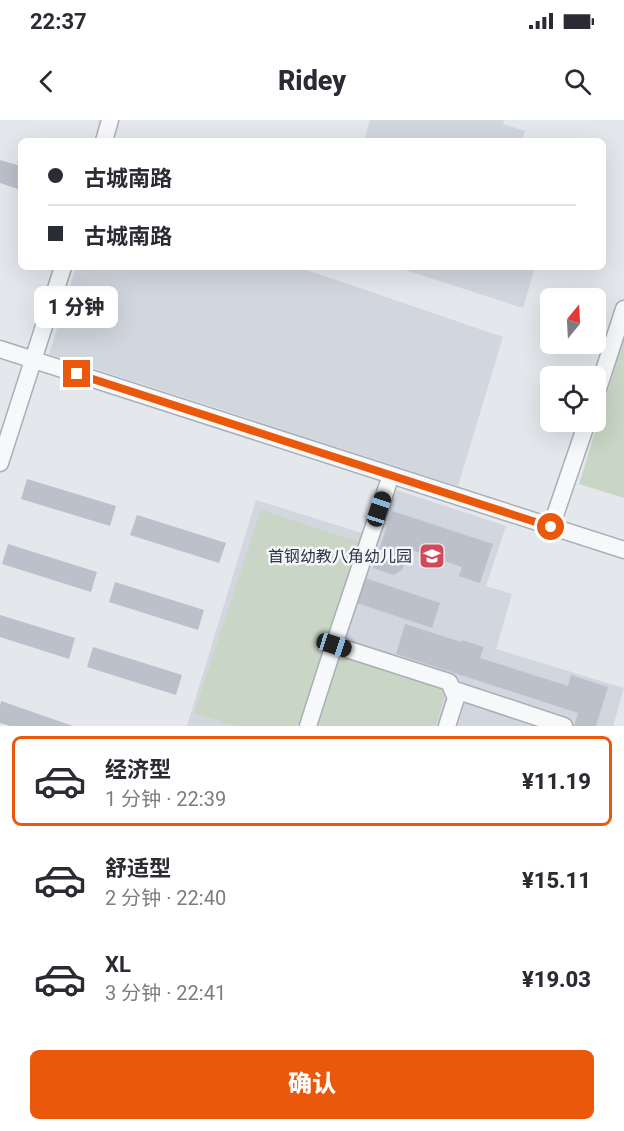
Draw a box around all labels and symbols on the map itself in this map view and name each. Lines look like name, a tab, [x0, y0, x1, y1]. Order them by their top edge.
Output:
callout: 1 分钟	[35, 287, 119, 329]
north arrow	[540, 288, 606, 354]
route end	[63, 360, 90, 387]
car	[365, 489, 393, 529]
route start	[537, 513, 564, 540]
school or university icon: 首钢幼教八角幼儿园	[417, 541, 447, 571]
place label: 首钢幼教八角幼儿园	[268, 547, 412, 566]
car	[314, 631, 354, 659]

